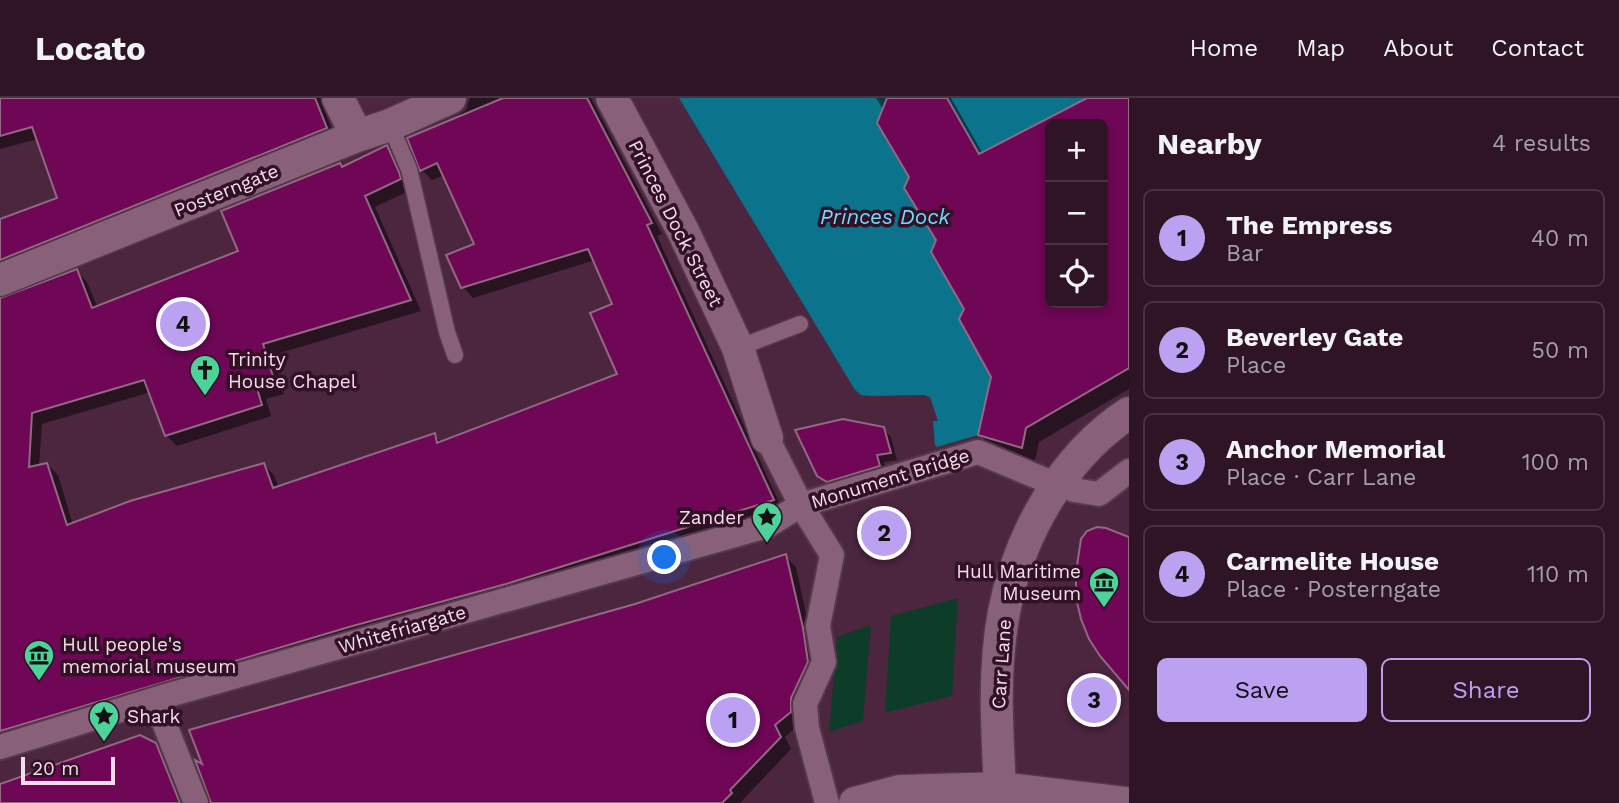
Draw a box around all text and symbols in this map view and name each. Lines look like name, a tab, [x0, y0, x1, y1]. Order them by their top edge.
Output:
text: Locato	[35, 29, 146, 68]
text: Home	[1190, 34, 1258, 62]
text: Map	[1296, 34, 1345, 62]
text: About	[1383, 34, 1453, 62]
text: Contact	[1491, 34, 1584, 62]
map controls	[1045, 119, 1108, 308]
button: +	[1045, 119, 1108, 182]
text: Nearby	[1157, 126, 1262, 161]
text: 4 results	[1492, 130, 1591, 157]
street label: Princes Dock Street	[624, 136, 728, 310]
street label: Posterngate	[171, 159, 282, 222]
button: −	[1045, 182, 1108, 245]
water label: Princes Dock	[820, 204, 951, 229]
text: The Empress	[1226, 210, 1392, 240]
text: 1	[1177, 225, 1187, 252]
text: 40 m	[1531, 225, 1589, 252]
text: Bar	[1226, 240, 1263, 267]
button: locate	[1045, 245, 1108, 308]
pin: 4	[160, 298, 206, 350]
text: Beverley Gate	[1226, 322, 1403, 352]
text: 2	[1175, 337, 1189, 364]
text: 50 m	[1532, 337, 1589, 364]
place label: Trinity House Chapel	[228, 348, 357, 393]
text: Place	[1226, 352, 1286, 379]
church icon: Trinity House Chapel	[188, 353, 222, 397]
text: Anchor Memorial	[1226, 434, 1445, 464]
street label: Monument Bridge	[808, 443, 972, 513]
text: 3	[1175, 449, 1189, 476]
text: 100 m	[1522, 449, 1589, 476]
text: Place · Carr Lane	[1226, 464, 1416, 491]
place icon: Zander	[750, 500, 784, 544]
place label: Zander	[679, 506, 744, 529]
pin: 2	[861, 507, 907, 559]
your location	[647, 540, 681, 574]
text: Carmelite House	[1226, 546, 1439, 576]
place label: Hull Maritime Museum	[956, 560, 1081, 605]
text: 4	[1175, 561, 1189, 588]
text: 110 m	[1527, 561, 1589, 588]
museum icon: Hull Maritime Museum	[1087, 565, 1121, 609]
text: Place · Posterngate	[1226, 576, 1441, 603]
street label: Whitefriargate	[336, 600, 469, 659]
street label: Carr Lane	[987, 618, 1016, 710]
place label: Hull people's memorial museum	[62, 633, 236, 678]
museum icon: Hull people's memorial museum	[22, 638, 56, 682]
button: Save	[1157, 658, 1367, 722]
button: Share	[1381, 658, 1591, 722]
pin: 3	[1071, 674, 1117, 726]
pin: 1	[710, 694, 756, 746]
place icon: Shark	[87, 699, 121, 743]
place label: Shark	[127, 705, 180, 728]
scale bar	[21, 754, 116, 786]
text: 20 m	[32, 757, 79, 780]

